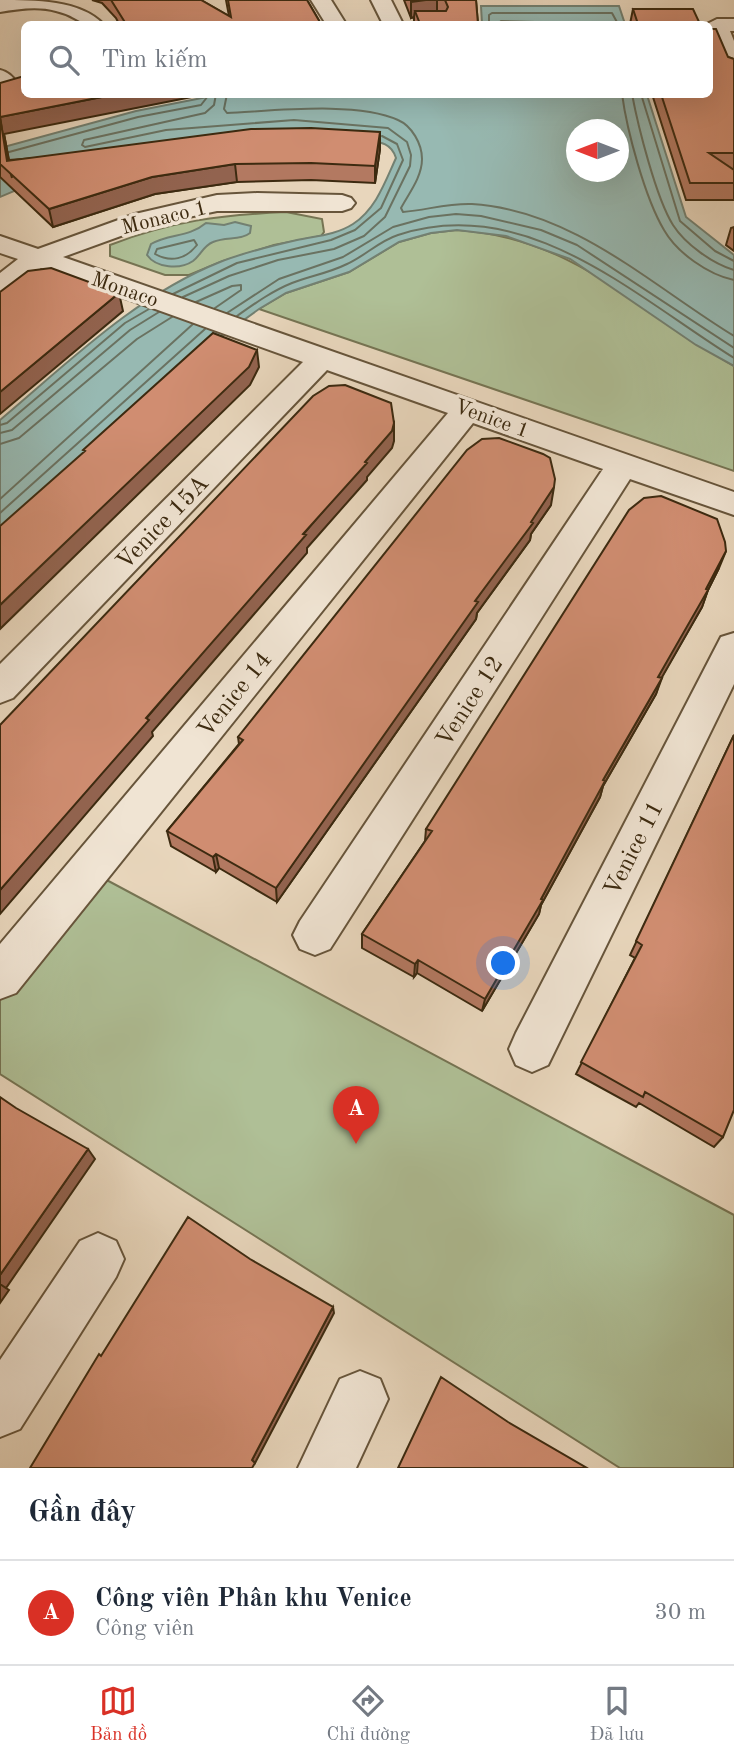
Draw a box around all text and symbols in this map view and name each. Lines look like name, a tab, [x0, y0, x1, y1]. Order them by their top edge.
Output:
search box	[21, 21, 713, 98]
icon: search	[45, 41, 83, 79]
text: Tìm kiếm	[101, 47, 208, 73]
north arrow	[566, 119, 629, 182]
street label: Monaco 1	[119, 198, 209, 239]
street label: Monaco	[88, 269, 161, 312]
street label: Venice 1	[451, 396, 532, 443]
street label: Venice 15A	[113, 471, 214, 575]
street label: Venice 14	[194, 648, 277, 743]
street label: Venice 12	[433, 652, 509, 752]
street label: Venice 11	[601, 798, 669, 900]
your location	[486, 946, 520, 980]
pin: A	[333, 1086, 379, 1144]
text: Gần đây	[28, 1498, 136, 1528]
text: Công viên Phân khu Venice	[95, 1586, 412, 1612]
text: A	[42, 1601, 60, 1624]
text: 30 m	[655, 1601, 706, 1624]
text: Công viên	[95, 1617, 195, 1640]
tab: Bản đồ	[90, 1682, 147, 1747]
tab: Chỉ đường	[327, 1682, 410, 1747]
tab: Đã lưu	[590, 1682, 644, 1747]

